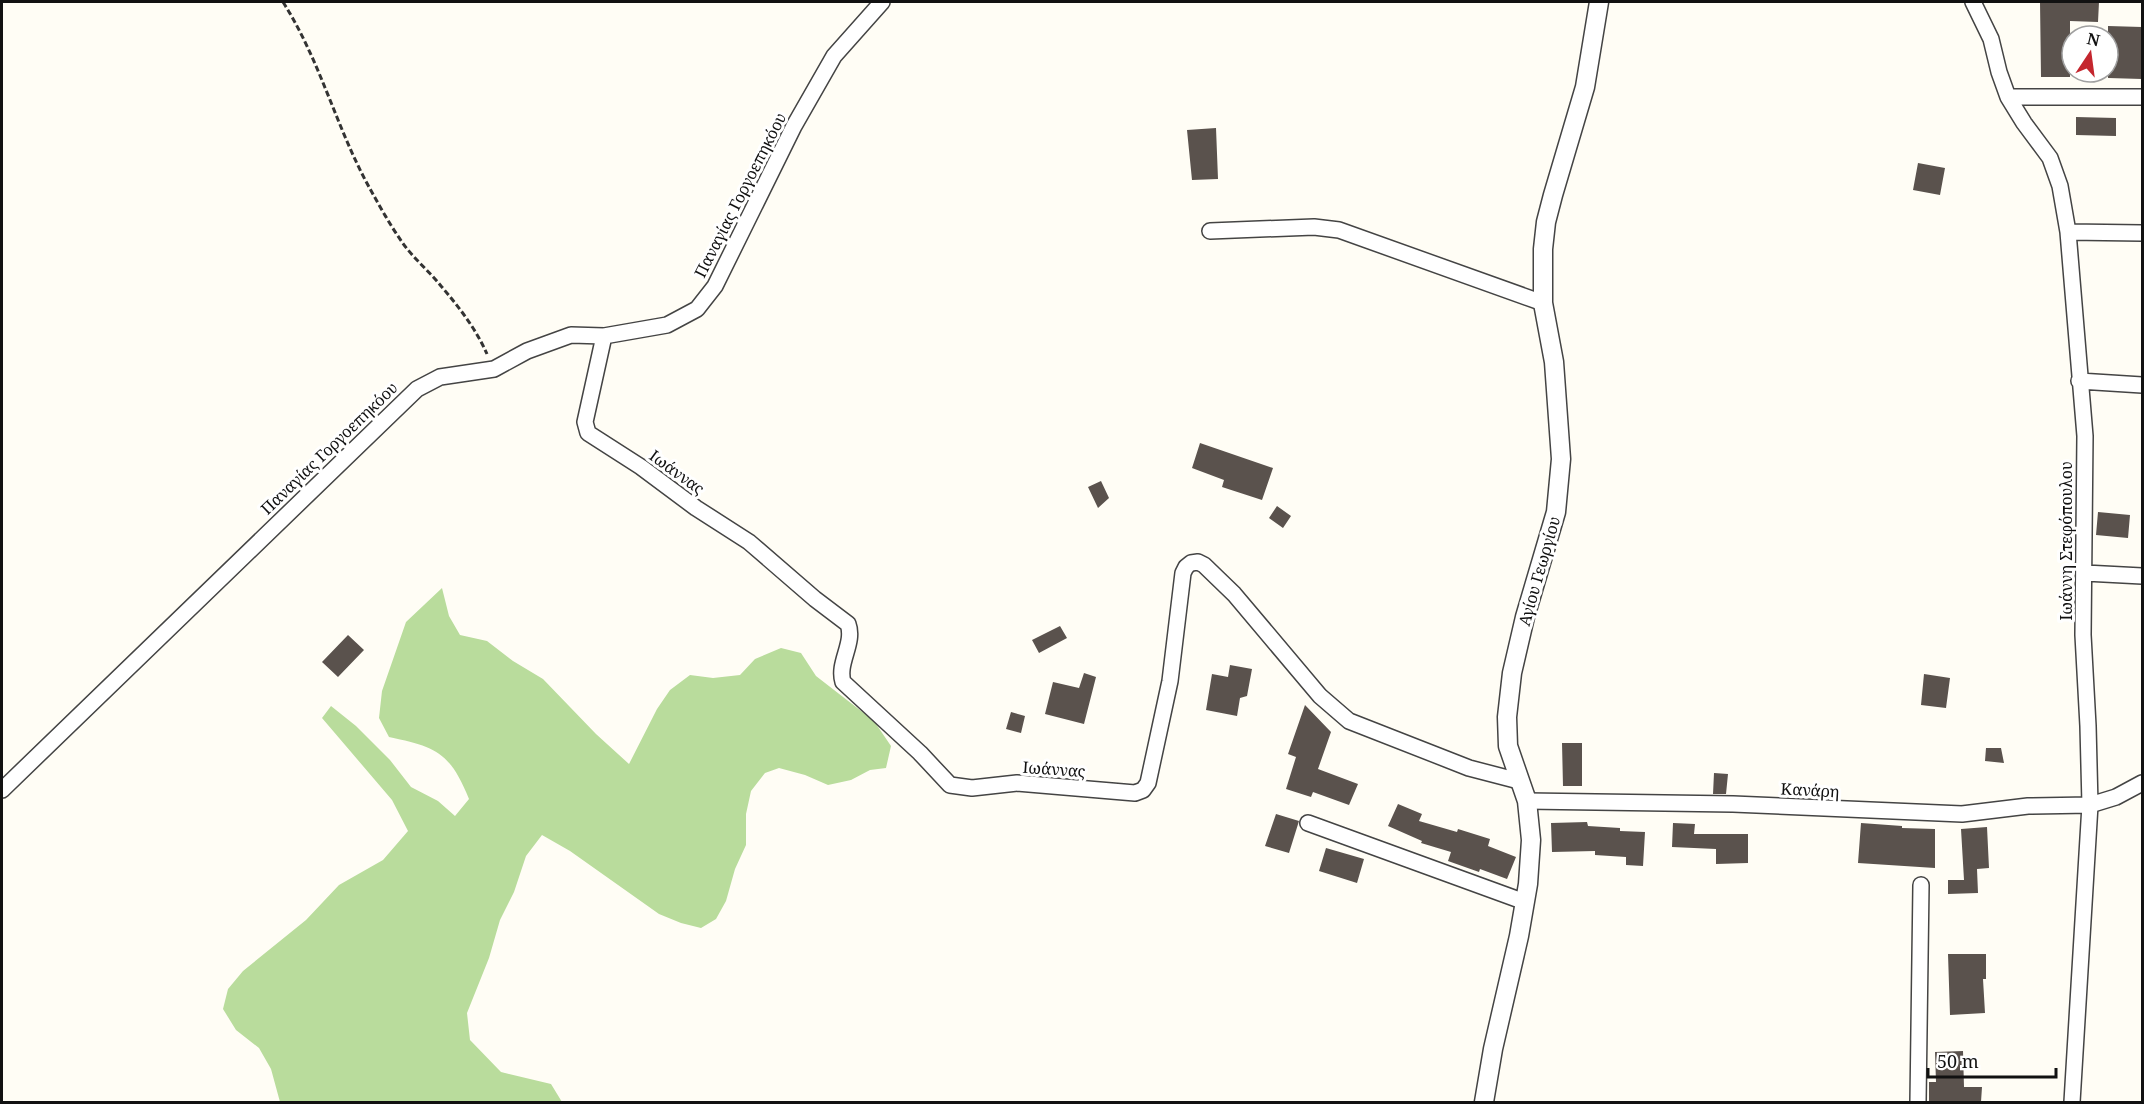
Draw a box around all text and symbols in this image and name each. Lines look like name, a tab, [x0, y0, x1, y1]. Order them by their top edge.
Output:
north arrow	[2060, 24, 2120, 84]
text: N	[2085, 27, 2102, 52]
street label: Παναγίας Γοργοεπηκόου	[689, 109, 791, 281]
street label: Παναγίας Γοργοεπηκόου	[256, 377, 402, 519]
street label: Ιωάννας	[645, 445, 709, 500]
street label: Ιωάννη Στεφόπουλου	[2055, 461, 2077, 621]
street label: Αγίου Γεωργίου	[1513, 514, 1565, 628]
street label: Ιωάννας	[1022, 756, 1086, 782]
street label: Κανάρη	[1780, 777, 1840, 803]
scale bar	[1928, 1041, 2056, 1079]
text: 50 m	[1937, 1049, 1979, 1073]

